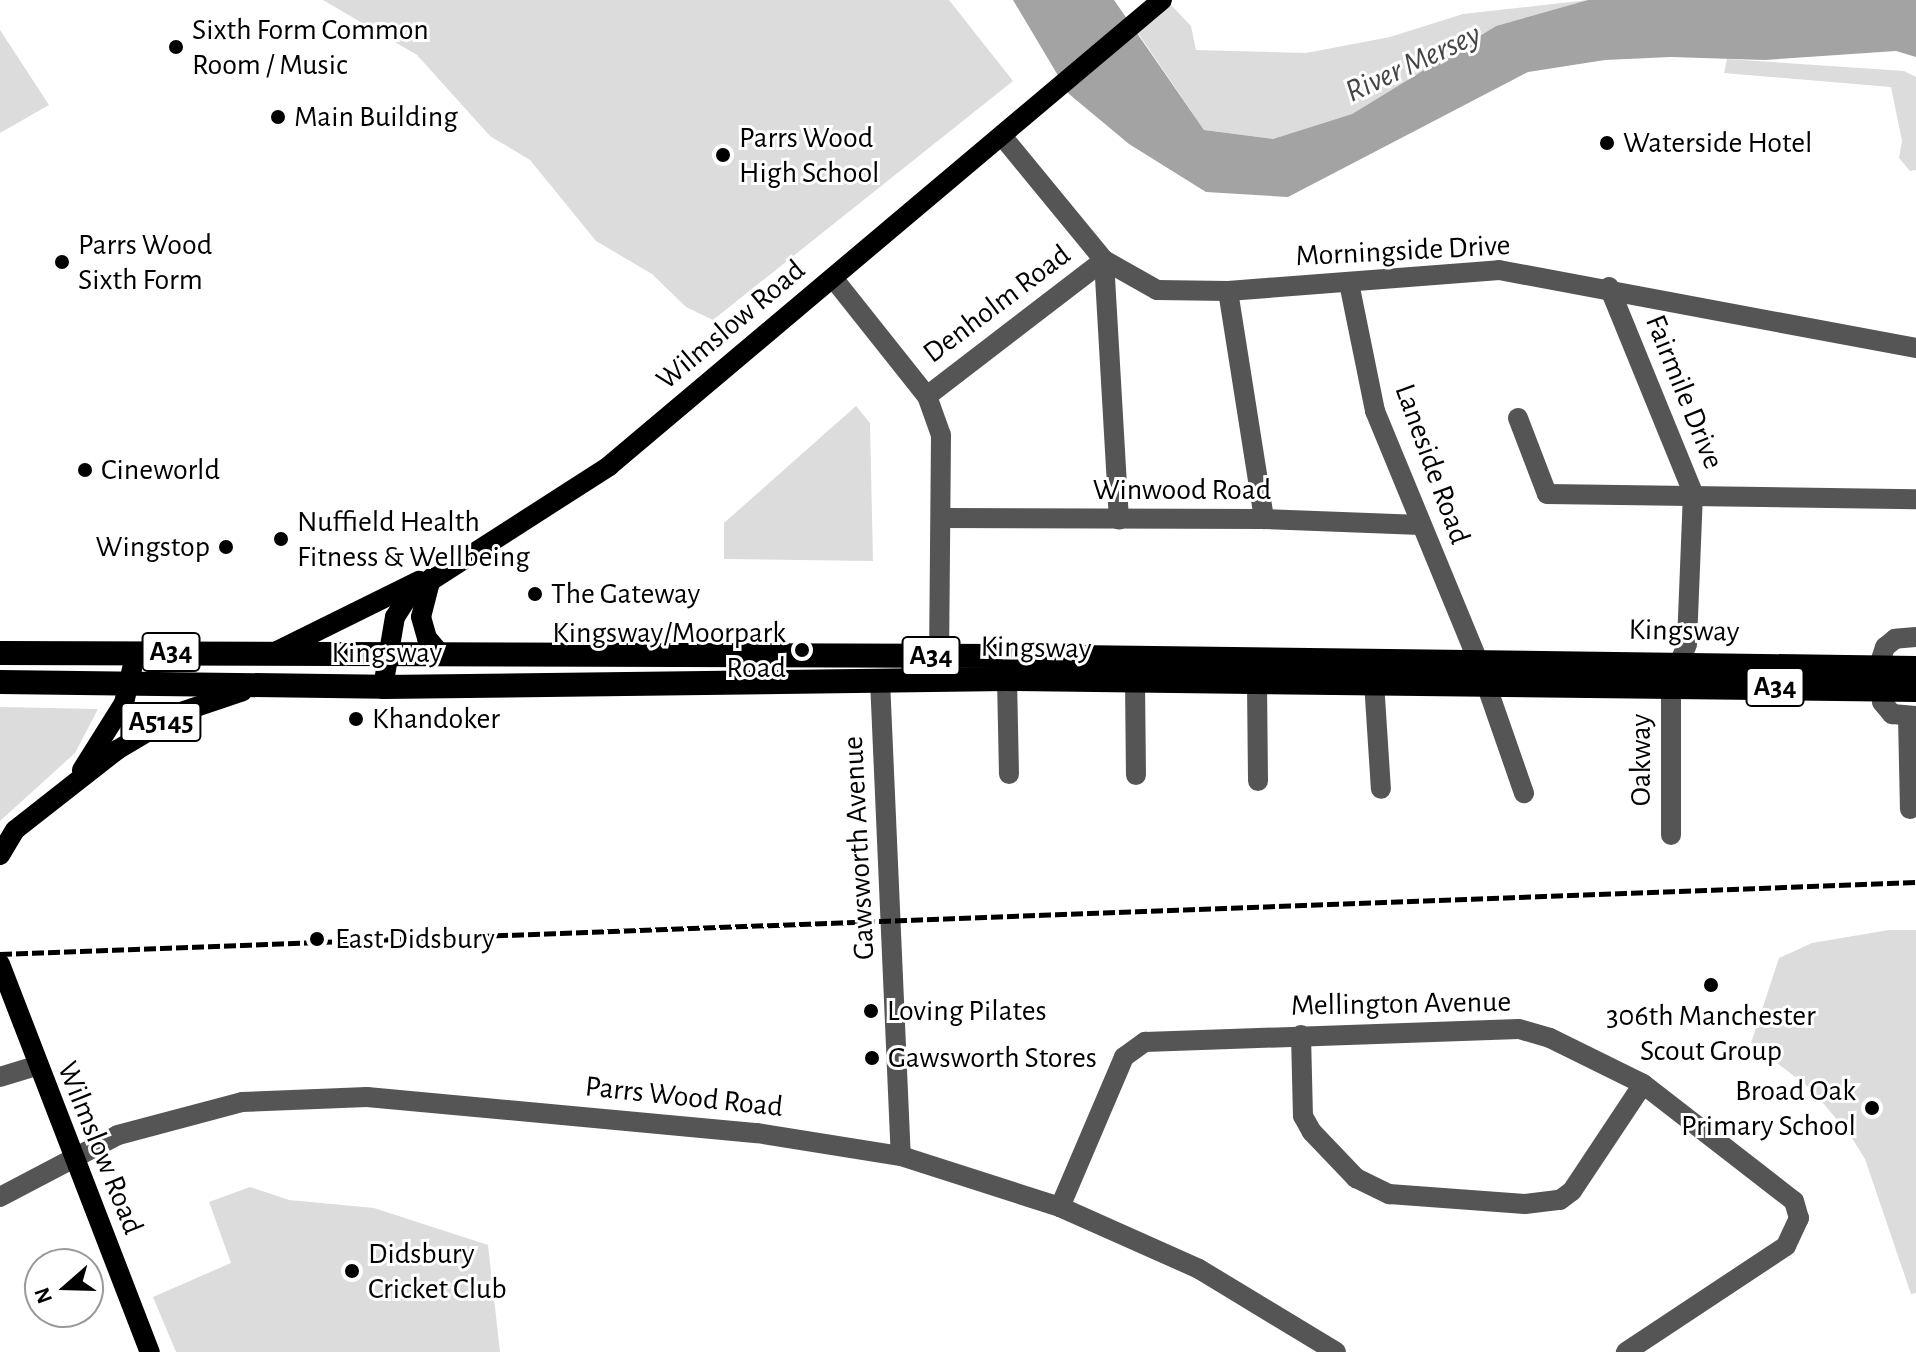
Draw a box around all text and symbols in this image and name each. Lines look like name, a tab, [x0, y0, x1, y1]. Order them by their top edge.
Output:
place label: Sixth Form Common Room / Music	[192, 12, 429, 82]
water label: River Mersey	[1339, 15, 1487, 111]
marker: Sixth Form Common Room / Music	[167, 38, 185, 56]
place label: Main Building	[294, 99, 458, 135]
marker: Main Building	[269, 108, 287, 126]
place label: Parrs Wood High School	[739, 120, 880, 190]
place label: Waterside Hotel	[1623, 125, 1812, 161]
marker: Waterside Hotel	[1598, 134, 1616, 152]
marker: Parrs Wood High School	[714, 146, 732, 164]
place label: Parrs Wood Sixth Form	[78, 227, 212, 298]
street label: Morningside Drive	[1295, 227, 1511, 275]
street label: Denholm Road	[916, 237, 1078, 371]
street label: Wilmslow Road	[649, 252, 813, 398]
marker: Parrs Wood Sixth Form	[53, 253, 71, 271]
street label: Fairmile Drive	[1637, 310, 1731, 474]
street label: Laneside Road	[1386, 379, 1478, 549]
place label: Cineworld	[101, 452, 220, 488]
marker: Cineworld	[76, 461, 94, 479]
street label: Winwood Road	[1093, 472, 1271, 508]
place label: Nuffield Health Fitness & Wellbeing	[297, 504, 530, 574]
place label: Wingstop	[96, 529, 210, 565]
marker: Nuffield Health Fitness & Wellbeing	[272, 530, 290, 548]
marker: Wingstop	[217, 538, 235, 556]
place label: The Gateway	[551, 576, 700, 612]
marker: The Gateway	[526, 585, 544, 603]
street label: Kingsway	[1628, 612, 1740, 650]
place label: Kingsway/Moorpark Road	[552, 615, 786, 686]
road number: A34	[141, 628, 201, 676]
street label: Kingsway	[980, 629, 1092, 667]
road number: A34	[901, 632, 961, 680]
street label: Kingsway	[332, 635, 442, 671]
marker: Kingsway/Moorpark Road	[793, 641, 811, 659]
road number: A34	[1745, 663, 1805, 711]
road number: A5145	[119, 698, 203, 746]
place label: Khandoker	[372, 701, 500, 737]
marker: Khandoker	[347, 710, 365, 728]
street label: Oakway	[1623, 714, 1659, 806]
street label: Gawsworth Avenue	[835, 735, 883, 961]
place label: East Didsbury	[335, 921, 495, 957]
marker: East Didsbury	[306, 928, 328, 950]
marker: 306th Manchester Scout Group	[1702, 976, 1720, 994]
street label: Mellington Avenue	[1290, 984, 1512, 1024]
place label: Loving Pilates	[887, 993, 1047, 1029]
place label: 306th Manchester Scout Group	[1606, 998, 1816, 1068]
marker: Loving Pilates	[862, 1002, 880, 1020]
place label: Gawsworth Stores	[888, 1040, 1097, 1076]
marker: Gawsworth Stores	[863, 1049, 881, 1067]
street label: Wilmslow Road	[49, 1056, 151, 1240]
street label: Parrs Wood Road	[583, 1069, 785, 1125]
place label: Broad Oak Primary School	[1681, 1073, 1856, 1144]
marker: Broad Oak Primary School	[1863, 1099, 1881, 1117]
place label: Didsbury Cricket Club	[368, 1236, 507, 1306]
north arrow	[24, 1248, 104, 1328]
marker: Didsbury Cricket Club	[343, 1262, 361, 1280]
text: N	[30, 1285, 56, 1306]

